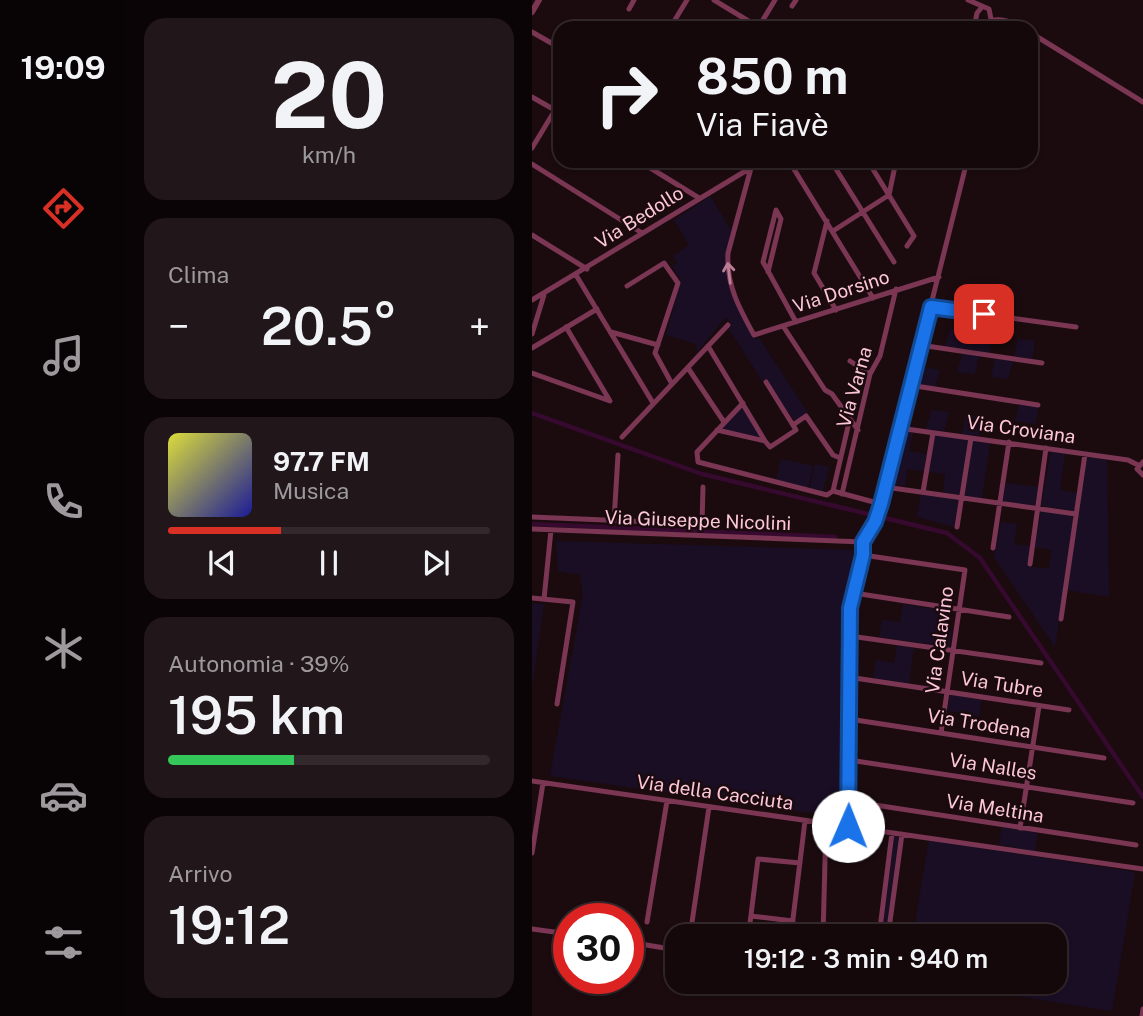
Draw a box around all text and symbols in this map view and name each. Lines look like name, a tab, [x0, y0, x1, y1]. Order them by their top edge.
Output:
text: 20	[271, 42, 387, 148]
text: 850 m	[696, 47, 848, 105]
text: 19:09	[20, 49, 106, 86]
icon: right	[581, 49, 672, 140]
text: Via Fiavè	[696, 106, 829, 143]
text: km/h	[302, 141, 356, 168]
street label: Via Bedollo	[591, 181, 687, 253]
icon: directions	[39, 184, 88, 233]
text: Clima	[168, 261, 229, 288]
one-way arrow	[722, 262, 735, 285]
street label: Via Dorsino	[790, 265, 892, 317]
pin	[954, 284, 1014, 344]
icon: arrive	[965, 295, 1003, 333]
text: 20.5°	[261, 296, 397, 357]
text: −	[168, 304, 189, 349]
text: +	[469, 304, 490, 349]
icon: music	[39, 331, 88, 380]
street label: Via Varna	[832, 344, 876, 430]
street label: Via Croviana	[965, 410, 1077, 448]
text: 97.7 FM	[273, 446, 370, 477]
icon: phone	[39, 477, 88, 526]
text: Musica	[273, 477, 349, 504]
street label: Via Giuseppe Nicolini	[604, 506, 792, 534]
icon: previous	[203, 544, 241, 582]
icon: pause	[310, 544, 348, 582]
icon: next	[417, 544, 455, 582]
street label: Via Calavino	[921, 585, 957, 695]
icon: climate	[39, 624, 88, 673]
text: Autonomia · 39%	[168, 650, 350, 677]
street label: Via Tubre	[959, 667, 1045, 701]
text: 195 km	[168, 685, 345, 746]
street label: Via Trodena	[926, 704, 1032, 742]
street label: Via Nalles	[948, 748, 1038, 784]
street label: Via della Cacciuta	[635, 770, 795, 814]
icon: car	[39, 771, 88, 820]
position arrow	[811, 789, 885, 863]
street label: Via Meltina	[945, 789, 1045, 827]
text: Arrivo	[168, 860, 232, 887]
text: 19:12	[168, 895, 290, 956]
speed limit sign: 30	[553, 903, 644, 994]
icon: filters	[39, 918, 88, 967]
text: 19:12 · 3 min · 940 m	[744, 943, 988, 974]

